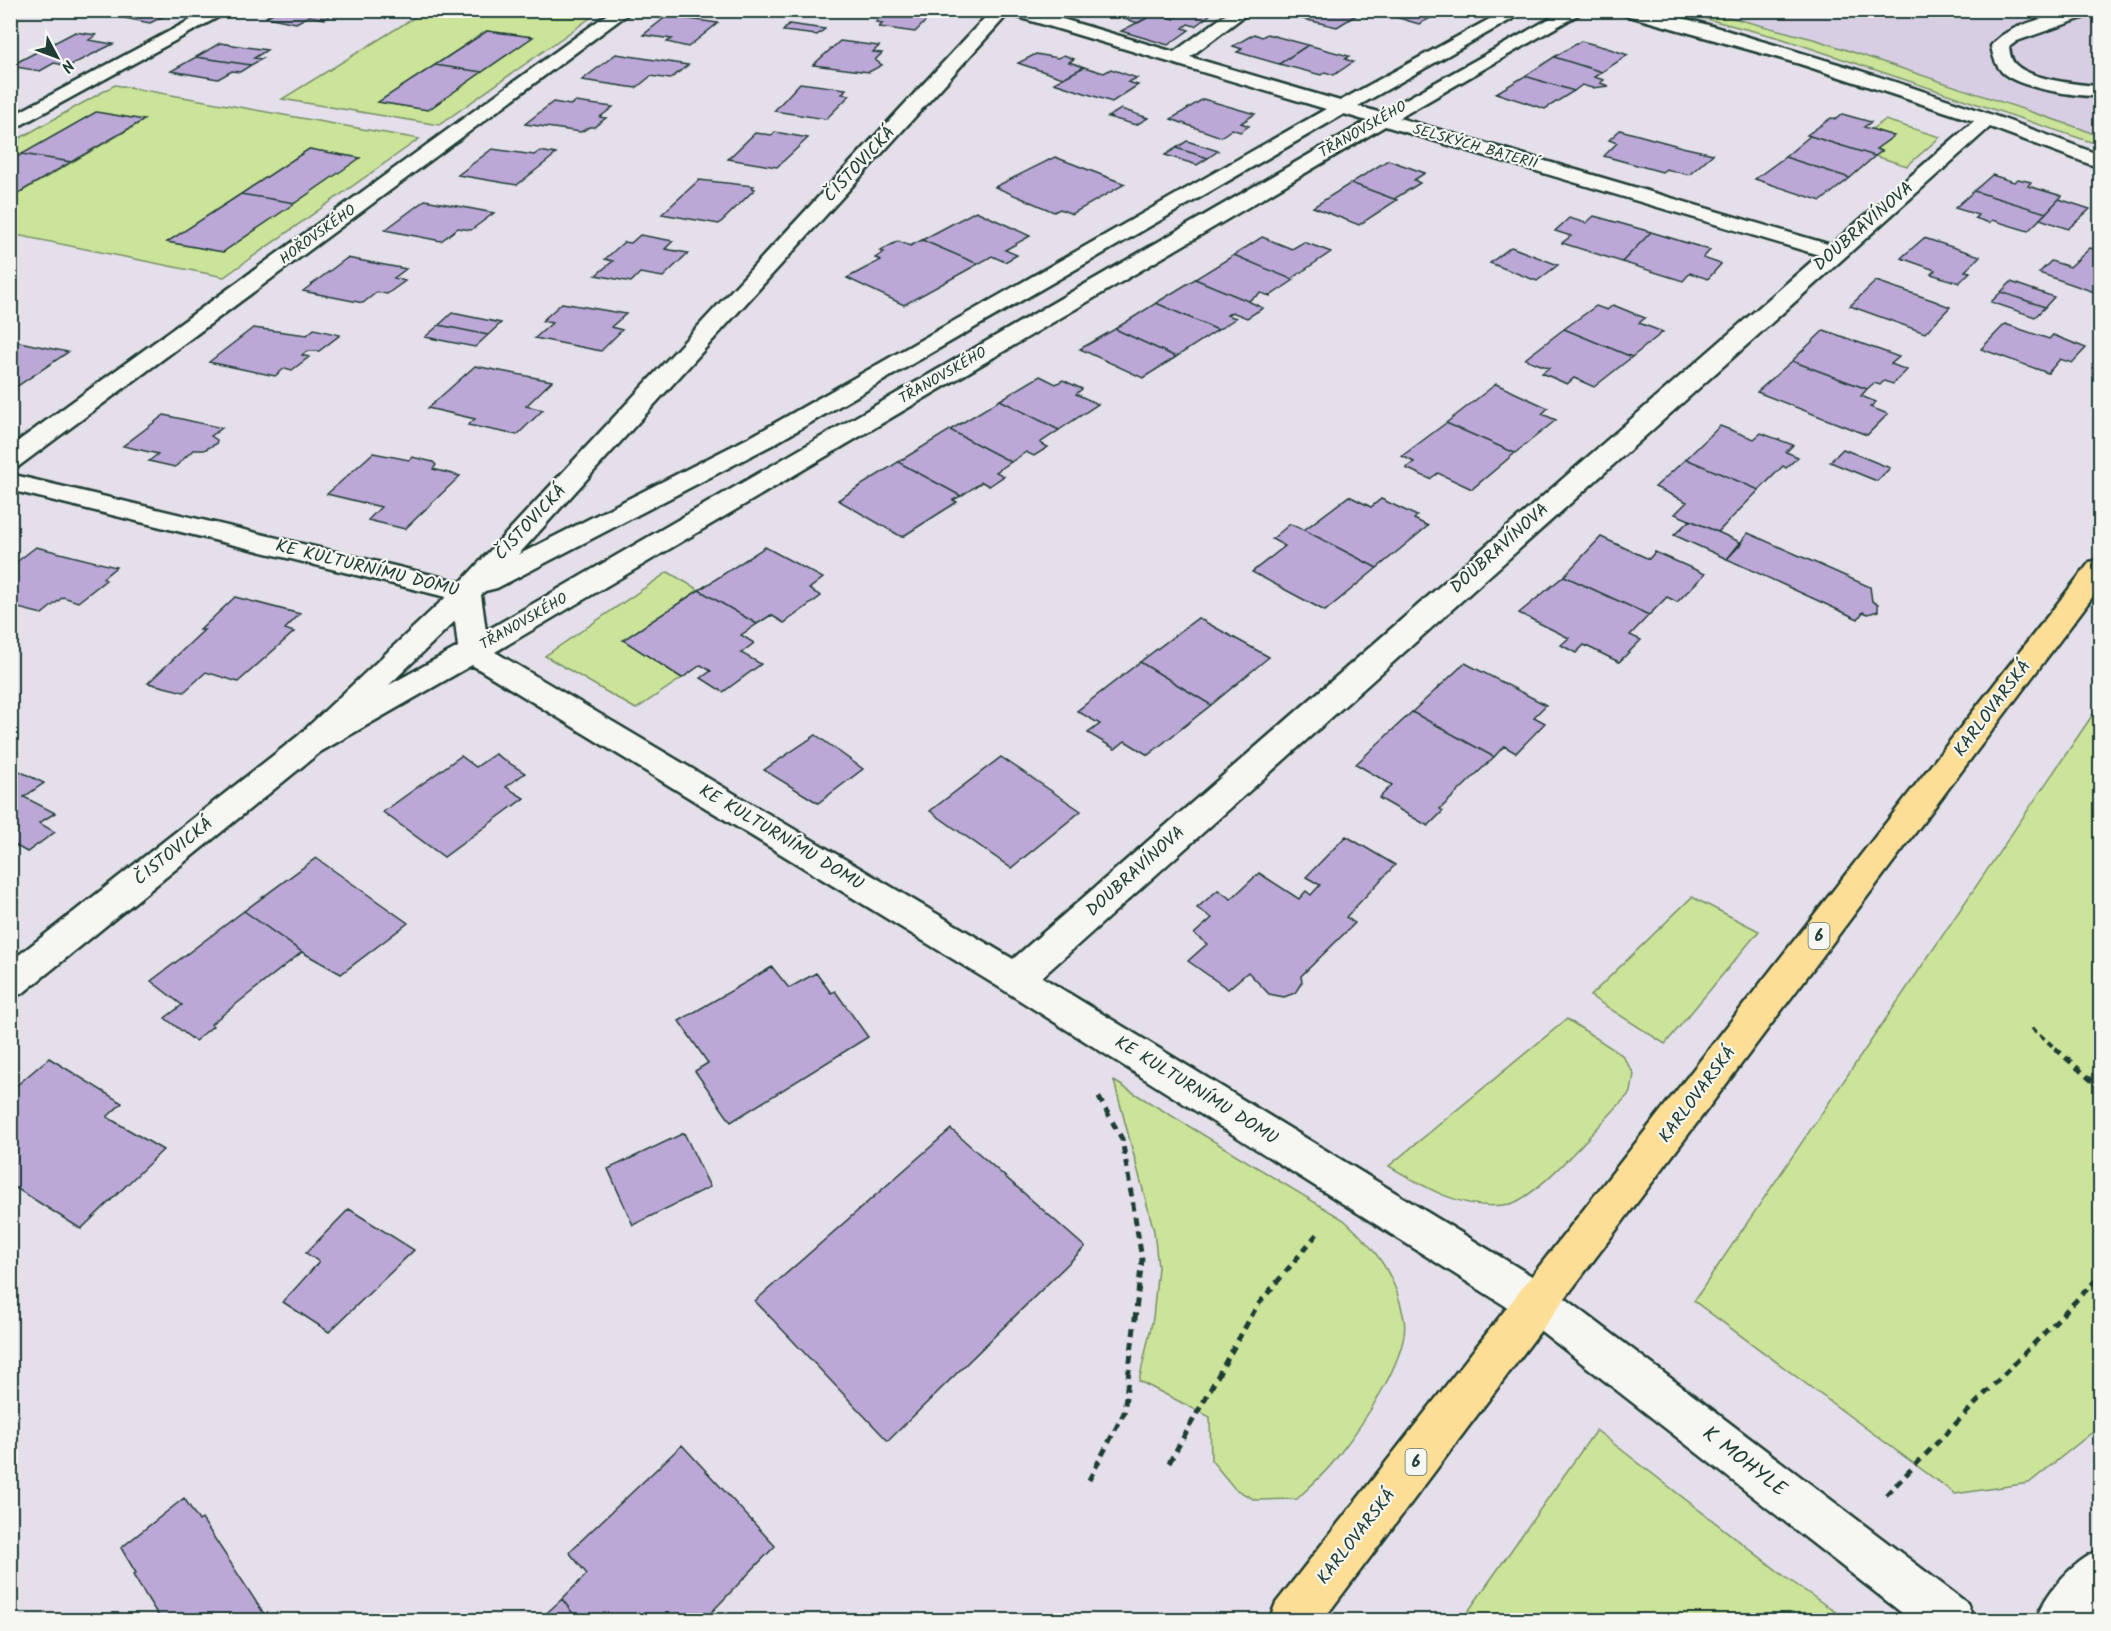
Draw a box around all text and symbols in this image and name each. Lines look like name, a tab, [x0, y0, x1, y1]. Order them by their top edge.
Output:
north arrow	[27, 27, 87, 87]
text: N	[54, 54, 80, 78]
street label: TŘANOVSKÉHO	[1315, 95, 1411, 165]
street label: SELSKÝCH BATERIÍ	[1410, 118, 1543, 177]
street label: ČISTOVICKÁ	[817, 120, 903, 210]
street label: DOUBRAVÍNOVA	[1807, 175, 1921, 279]
street label: HOŘOVSKÉHO	[275, 199, 361, 271]
street label: TŘANOVSKÉHO	[895, 341, 991, 411]
street label: ČISTOVICKÁ	[488, 478, 574, 568]
street label: DOUBRAVÍNOVA	[1444, 496, 1556, 602]
street label: KE KULTURNÍMU DOMU	[272, 532, 462, 606]
street label: TŘANOVSKÉHO	[476, 587, 572, 657]
street label: KARLOVARSKÁ	[1947, 654, 2039, 764]
street label: KE KULTURNÍMU DOMU	[693, 777, 869, 899]
street label: ČISTOVICKÁ	[128, 811, 220, 893]
street label: DOUBRAVÍNOVA	[1080, 819, 1192, 925]
road number: 6	[1808, 923, 1830, 949]
street label: KE KULTURNÍMU DOMU	[1109, 1029, 1284, 1153]
street label: KARLOVARSKÁ	[1652, 1040, 1744, 1150]
street label: K MOHYLE	[1694, 1418, 1794, 1506]
road number: 6	[1406, 1449, 1426, 1475]
street label: KARLOVARSKÁ	[1310, 1483, 1404, 1591]

